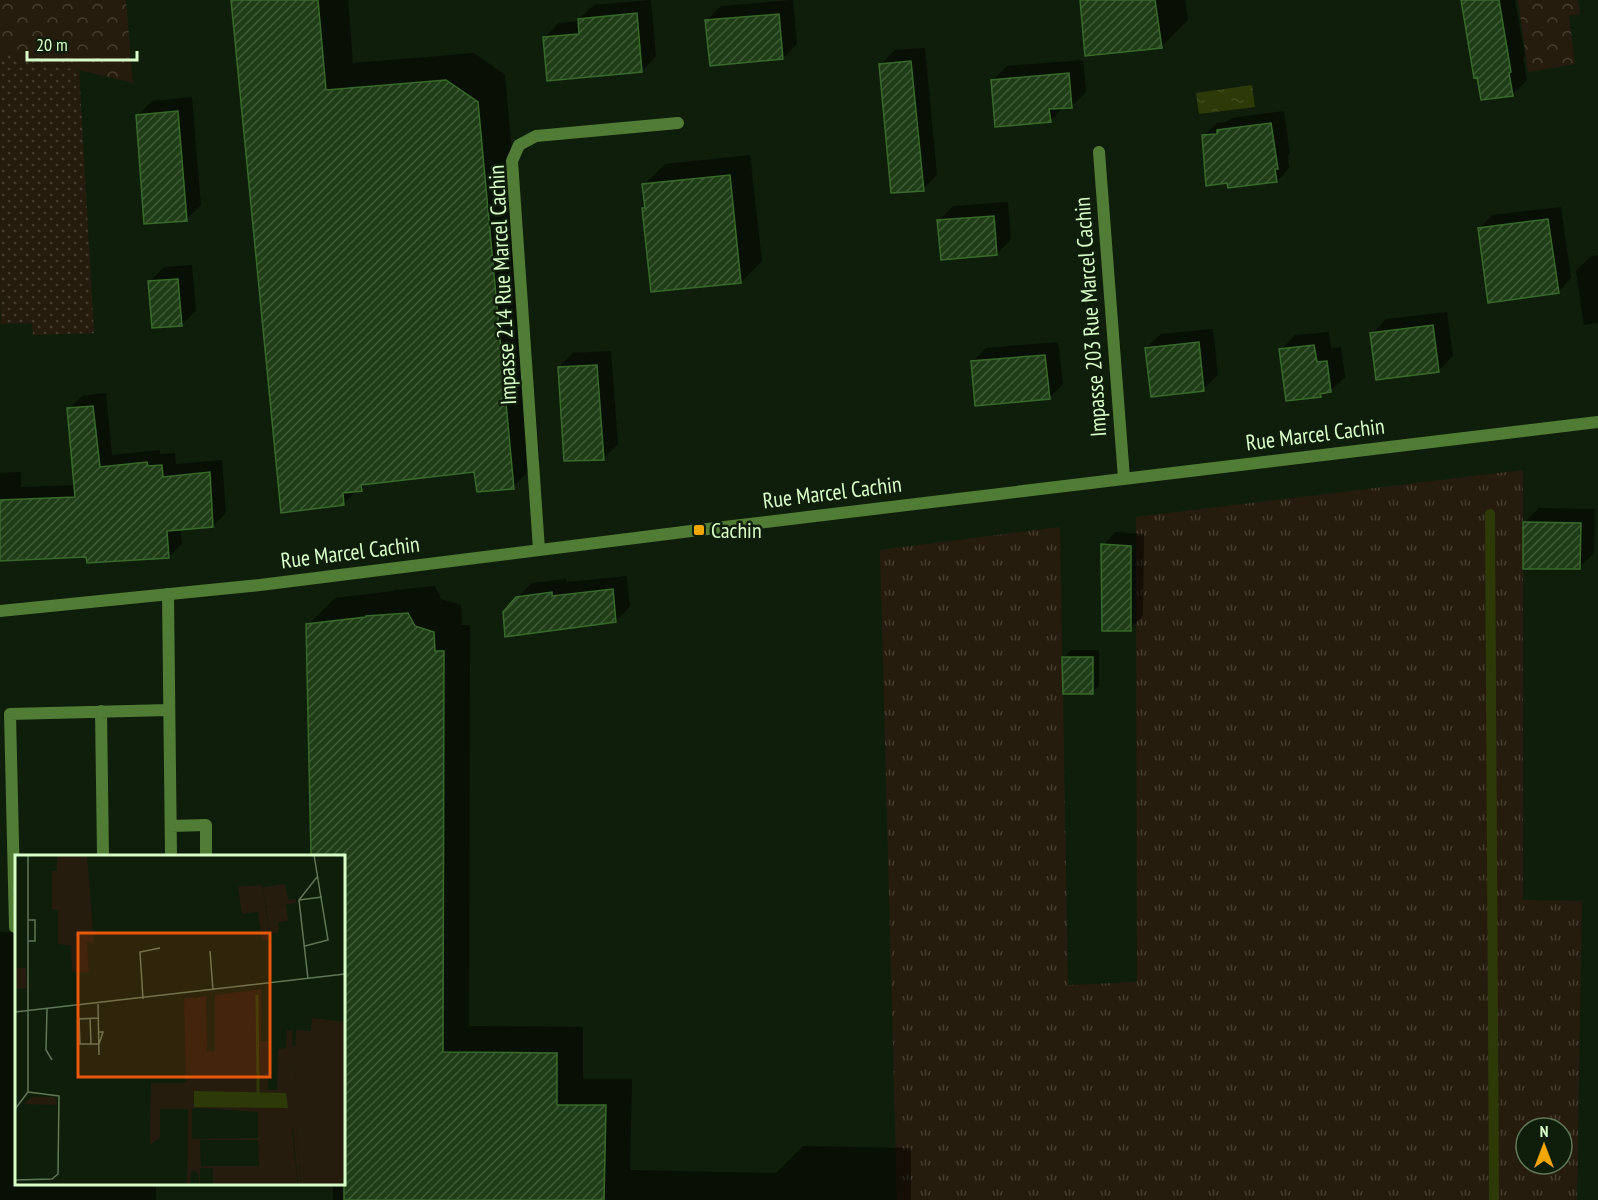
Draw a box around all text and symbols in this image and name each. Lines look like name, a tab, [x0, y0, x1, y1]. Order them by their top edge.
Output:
scale bar	[27, 24, 136, 62]
text: 20 m	[36, 33, 68, 56]
street label: Impasse 214 Rue Marcel Cachin	[482, 164, 522, 406]
street label: Impasse 203 Rue Marcel Cachin	[1068, 196, 1112, 438]
street label: Rue Marcel Cachin	[1244, 412, 1386, 456]
street label: Rue Marcel Cachin	[761, 470, 903, 514]
place label: Cachin	[711, 516, 762, 544]
marker: Cachin	[692, 523, 706, 537]
street label: Rue Marcel Cachin	[279, 530, 421, 574]
inset map	[15, 855, 345, 1185]
north arrow	[1514, 1116, 1574, 1176]
text: N	[1540, 1121, 1548, 1141]

